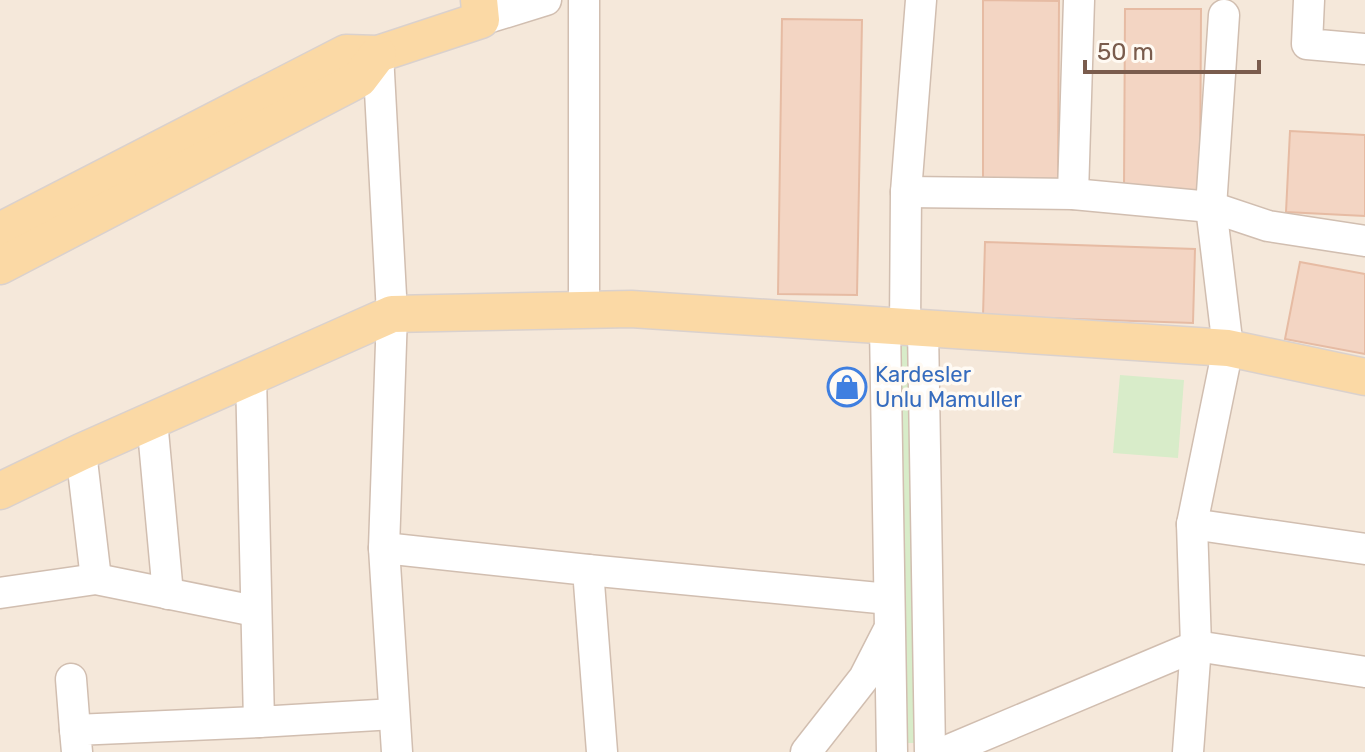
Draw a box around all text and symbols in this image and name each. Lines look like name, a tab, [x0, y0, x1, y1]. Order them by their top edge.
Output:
scale bar	[1085, 24, 1259, 74]
text: 50 m	[1097, 38, 1154, 66]
place label: Kardesler Unlu Mamuller	[875, 361, 1022, 413]
shop icon: Kardesler Unlu Mamuller	[826, 366, 868, 408]

